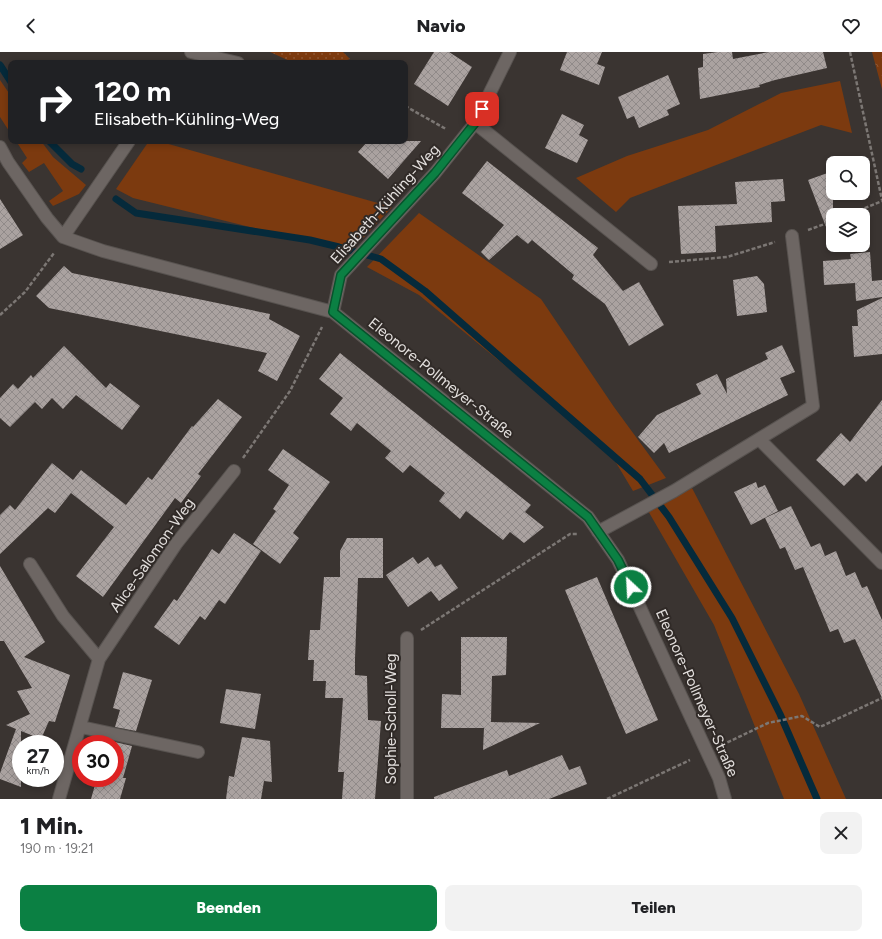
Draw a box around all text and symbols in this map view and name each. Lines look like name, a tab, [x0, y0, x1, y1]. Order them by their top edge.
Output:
icon: back	[20, 15, 42, 37]
text: Navio	[416, 15, 466, 37]
icon: heart	[840, 15, 862, 37]
text: 120 m	[94, 74, 171, 108]
icon: right	[28, 76, 80, 128]
pin	[465, 92, 499, 126]
icon: arrive	[471, 98, 493, 120]
text: Elisabeth-Kühling-Weg	[94, 108, 279, 130]
street label: Elisabeth-Kühling-Weg	[327, 141, 443, 267]
map controls	[826, 156, 870, 252]
button: search	[826, 156, 870, 200]
button: layers	[826, 208, 870, 252]
street label: Eleonore-Pollmeyer-Straße	[365, 314, 517, 442]
street label: Alice-Salomon-Weg	[106, 494, 198, 616]
position arrow	[610, 566, 652, 608]
street label: Eleonore-Pollmeyer-Straße	[652, 606, 742, 780]
street label: Sophie-Scholl-Weg	[382, 653, 400, 785]
speed limit sign: 30	[72, 735, 124, 787]
text: 27	[27, 744, 49, 768]
text: km/h	[27, 764, 49, 777]
text: 1 Min.	[20, 811, 83, 840]
button: close	[820, 812, 862, 854]
text: 190 m · 19:21	[20, 841, 94, 856]
button: Beenden	[20, 885, 437, 931]
button: Teilen	[445, 885, 862, 931]

